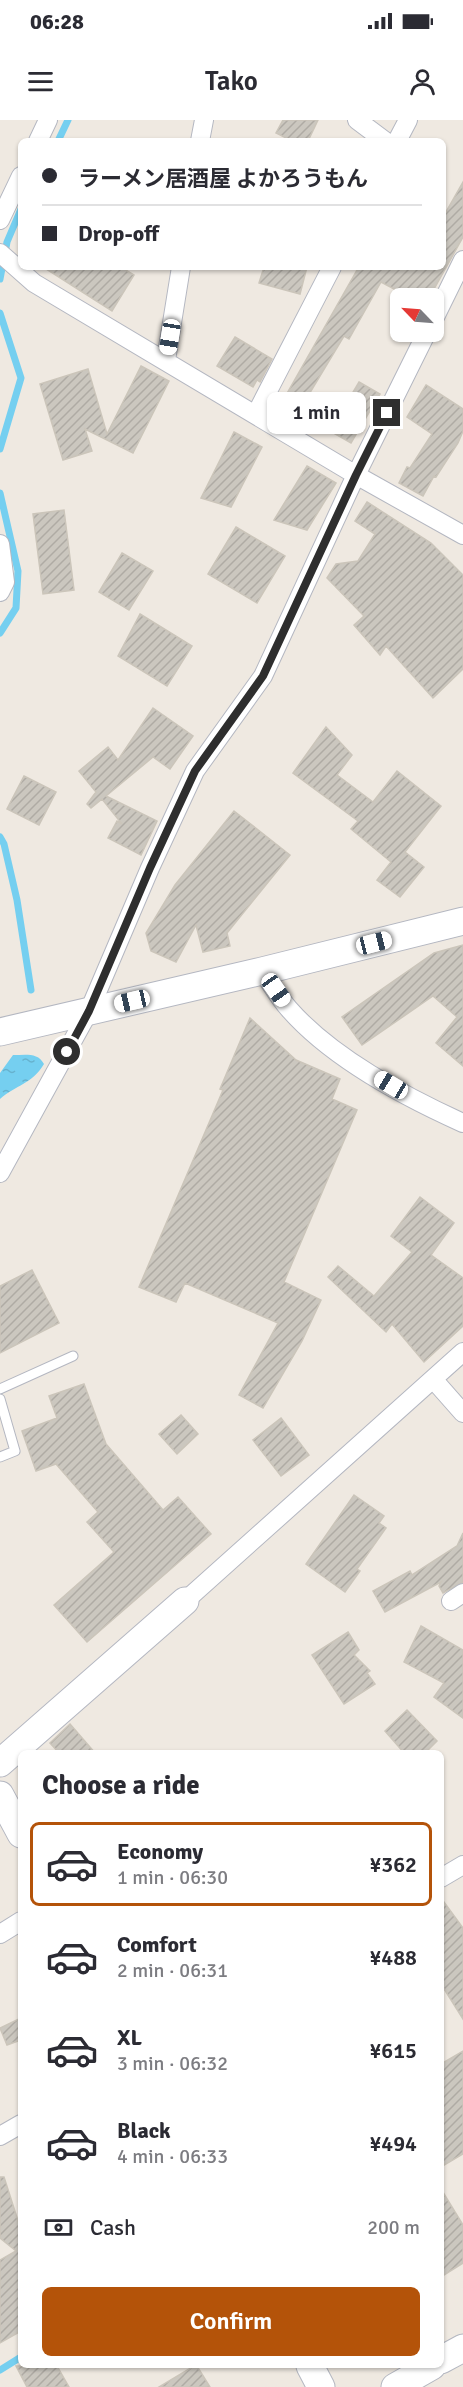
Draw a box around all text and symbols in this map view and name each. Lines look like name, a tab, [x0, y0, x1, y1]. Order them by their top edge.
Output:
text: 06:28	[30, 8, 84, 35]
icon: menu	[24, 65, 57, 98]
text: Tako	[205, 65, 258, 98]
icon: person	[406, 65, 439, 98]
text: ラーメン居酒屋 よかろうもん	[78, 165, 368, 192]
text: Drop-off	[78, 220, 159, 247]
north arrow	[390, 288, 444, 342]
map controls	[390, 288, 444, 342]
car	[158, 318, 182, 356]
callout: 1 min	[267, 392, 366, 434]
route end	[373, 399, 400, 426]
text: 1 min	[293, 400, 340, 425]
car	[354, 930, 394, 956]
car	[258, 970, 294, 1010]
car	[112, 988, 152, 1014]
route start	[53, 1038, 80, 1065]
car	[371, 1068, 411, 1102]
text: Choose a ride	[42, 1769, 200, 1802]
icon: car	[45, 1837, 99, 1891]
text: Economy	[117, 1838, 203, 1865]
text: ¥362	[369, 1851, 417, 1878]
text: 1 min · 06:30	[117, 1865, 228, 1890]
icon: car	[45, 1930, 99, 1984]
text: Comfort	[117, 1931, 197, 1958]
text: ¥488	[369, 1944, 417, 1971]
text: 2 min · 06:31	[117, 1958, 228, 1983]
icon: car	[45, 2023, 99, 2077]
text: XL	[117, 2024, 142, 2051]
text: ¥615	[369, 2037, 417, 2064]
text: 3 min · 06:32	[117, 2051, 228, 2076]
icon: car	[45, 2116, 99, 2170]
text: Black	[117, 2117, 171, 2144]
text: ¥494	[369, 2130, 417, 2157]
text: 4 min · 06:33	[117, 2144, 228, 2169]
icon: cash	[42, 2211, 75, 2244]
text: Cash	[90, 2214, 136, 2241]
text: 200 m	[367, 2215, 420, 2240]
button: Confirm	[42, 2287, 420, 2356]

